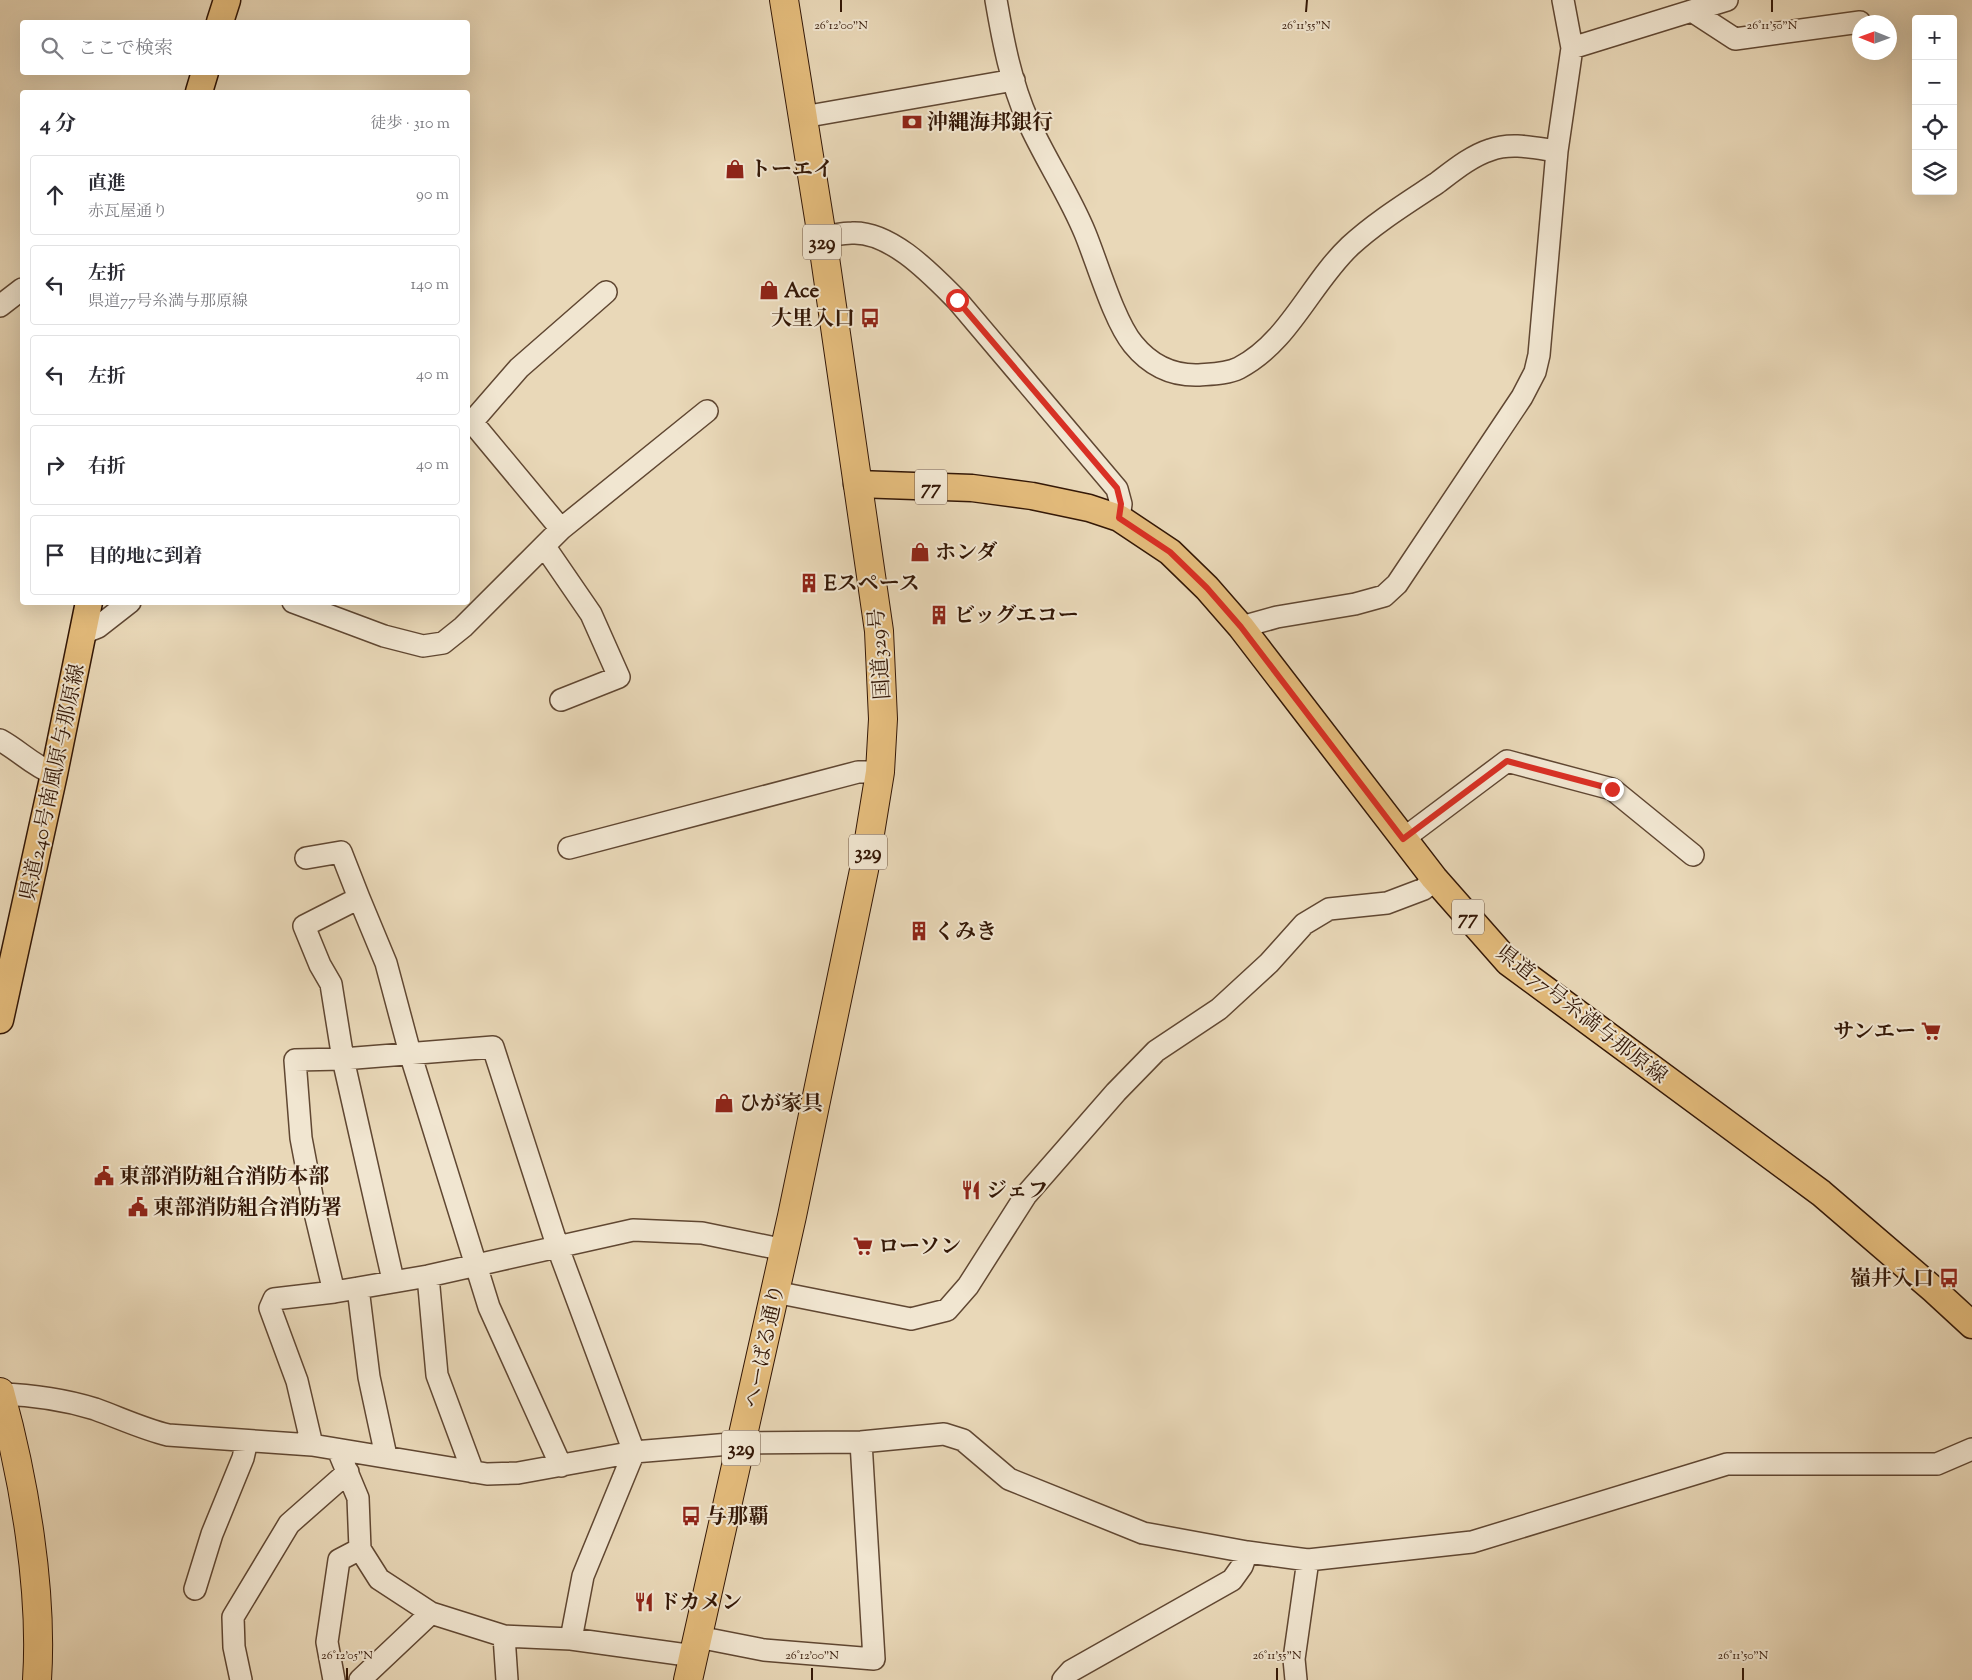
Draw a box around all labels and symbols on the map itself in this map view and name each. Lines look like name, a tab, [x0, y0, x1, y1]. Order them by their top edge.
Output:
north arrow	[1852, 15, 1897, 60]
text: 26°12'00"N	[814, 17, 868, 35]
text: 26°11'55"N	[1281, 17, 1331, 35]
text: 26°11'50"N	[1747, 17, 1798, 35]
place label: 沖縄海邦銀行	[927, 109, 1053, 139]
bank icon: 沖縄海邦銀行	[901, 111, 923, 133]
place label: トーエイ	[750, 156, 834, 186]
shop icon: トーエイ	[724, 158, 746, 180]
road number: 329	[803, 224, 841, 260]
place label: Ace	[784, 277, 820, 307]
shop icon: Ace	[758, 279, 780, 301]
route start	[946, 289, 969, 312]
place label: 大里入口	[771, 305, 855, 335]
bus stop icon: 大里入口	[859, 307, 881, 329]
road number: 77	[915, 470, 947, 504]
place label: ホンダ	[935, 539, 997, 569]
shop icon: ホンダ	[909, 541, 931, 563]
place label: Eスペース	[824, 570, 920, 600]
building icon: Eスペース	[798, 572, 820, 594]
place label: ビッグエコー	[954, 602, 1079, 632]
building icon: ビッグエコー	[928, 604, 950, 626]
street label: 国道329号	[863, 607, 899, 701]
street label: 県道240号南風原与那原線	[14, 661, 94, 904]
route end	[1601, 778, 1624, 801]
road number: 329	[849, 834, 887, 870]
road number: 77	[1452, 900, 1484, 934]
place label: くみき	[934, 918, 997, 948]
building icon: くみき	[908, 920, 930, 942]
street label: 県道77号糸満与那原線	[1489, 939, 1673, 1092]
place label: サンエー	[1833, 1018, 1916, 1048]
supermarket icon: サンエー	[1920, 1020, 1942, 1042]
place label: ひが家具	[739, 1090, 823, 1120]
shop icon: ひが家具	[713, 1092, 735, 1114]
place label: 東部消防組合消防本部	[119, 1163, 329, 1193]
public building icon: 東部消防組合消防本部	[93, 1165, 115, 1187]
place label: ジェフ	[986, 1177, 1049, 1207]
restaurant icon: ジェフ	[960, 1179, 982, 1201]
place label: 東部消防組合消防署	[153, 1194, 342, 1224]
public building icon: 東部消防組合消防署	[127, 1196, 149, 1218]
place label: ローソン	[878, 1233, 961, 1263]
supermarket icon: ローソン	[852, 1235, 874, 1257]
place label: 嶺井入口	[1850, 1265, 1934, 1295]
bus stop icon: 嶺井入口	[1938, 1267, 1960, 1289]
street label: へーばる通り	[738, 1282, 794, 1411]
road number: 329	[722, 1430, 760, 1466]
place label: 与那覇	[706, 1503, 769, 1533]
bus stop icon: 与那覇	[680, 1505, 702, 1527]
place label: ドカメン	[659, 1589, 742, 1619]
restaurant icon: ドカメン	[633, 1591, 655, 1613]
text: 26°12'05"N	[321, 1647, 373, 1665]
text: 26°12'00"N	[785, 1647, 839, 1665]
text: 26°11'55"N	[1252, 1647, 1302, 1665]
text: 26°11'50"N	[1718, 1647, 1769, 1665]

